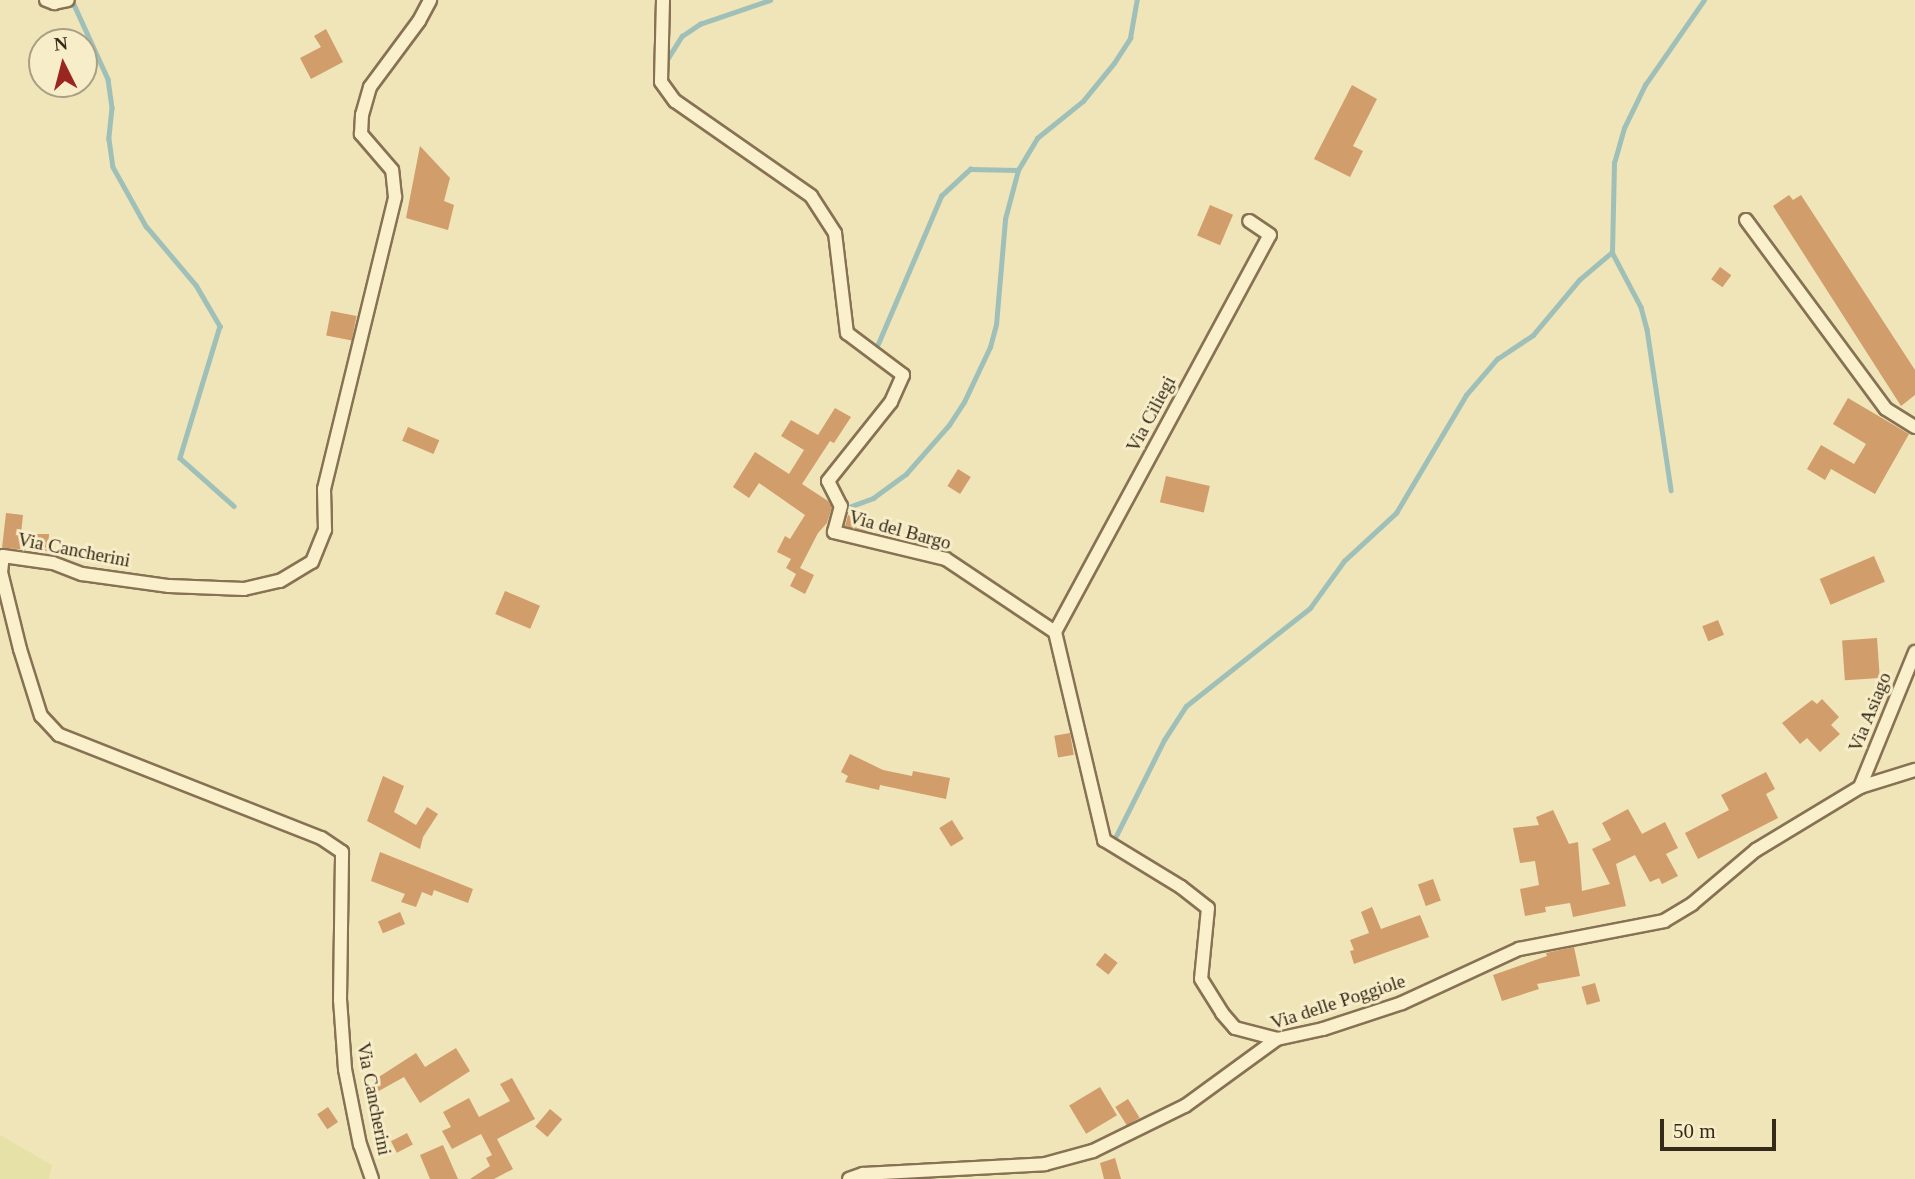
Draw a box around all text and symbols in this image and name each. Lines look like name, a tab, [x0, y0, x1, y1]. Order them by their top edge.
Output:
north arrow	[28, 28, 98, 98]
text: N	[53, 32, 69, 55]
street label: Via Ciliegi	[1122, 372, 1180, 456]
street label: Via del Bargo	[846, 505, 954, 555]
street label: Via Cancherini	[16, 528, 132, 572]
street label: Via Asiago	[1844, 668, 1896, 756]
street label: Via delle Poggiole	[1268, 969, 1408, 1035]
street label: Via Cancherini	[352, 1041, 396, 1157]
scale bar	[1663, 1106, 1778, 1150]
text: 50 m	[1673, 1119, 1716, 1143]

